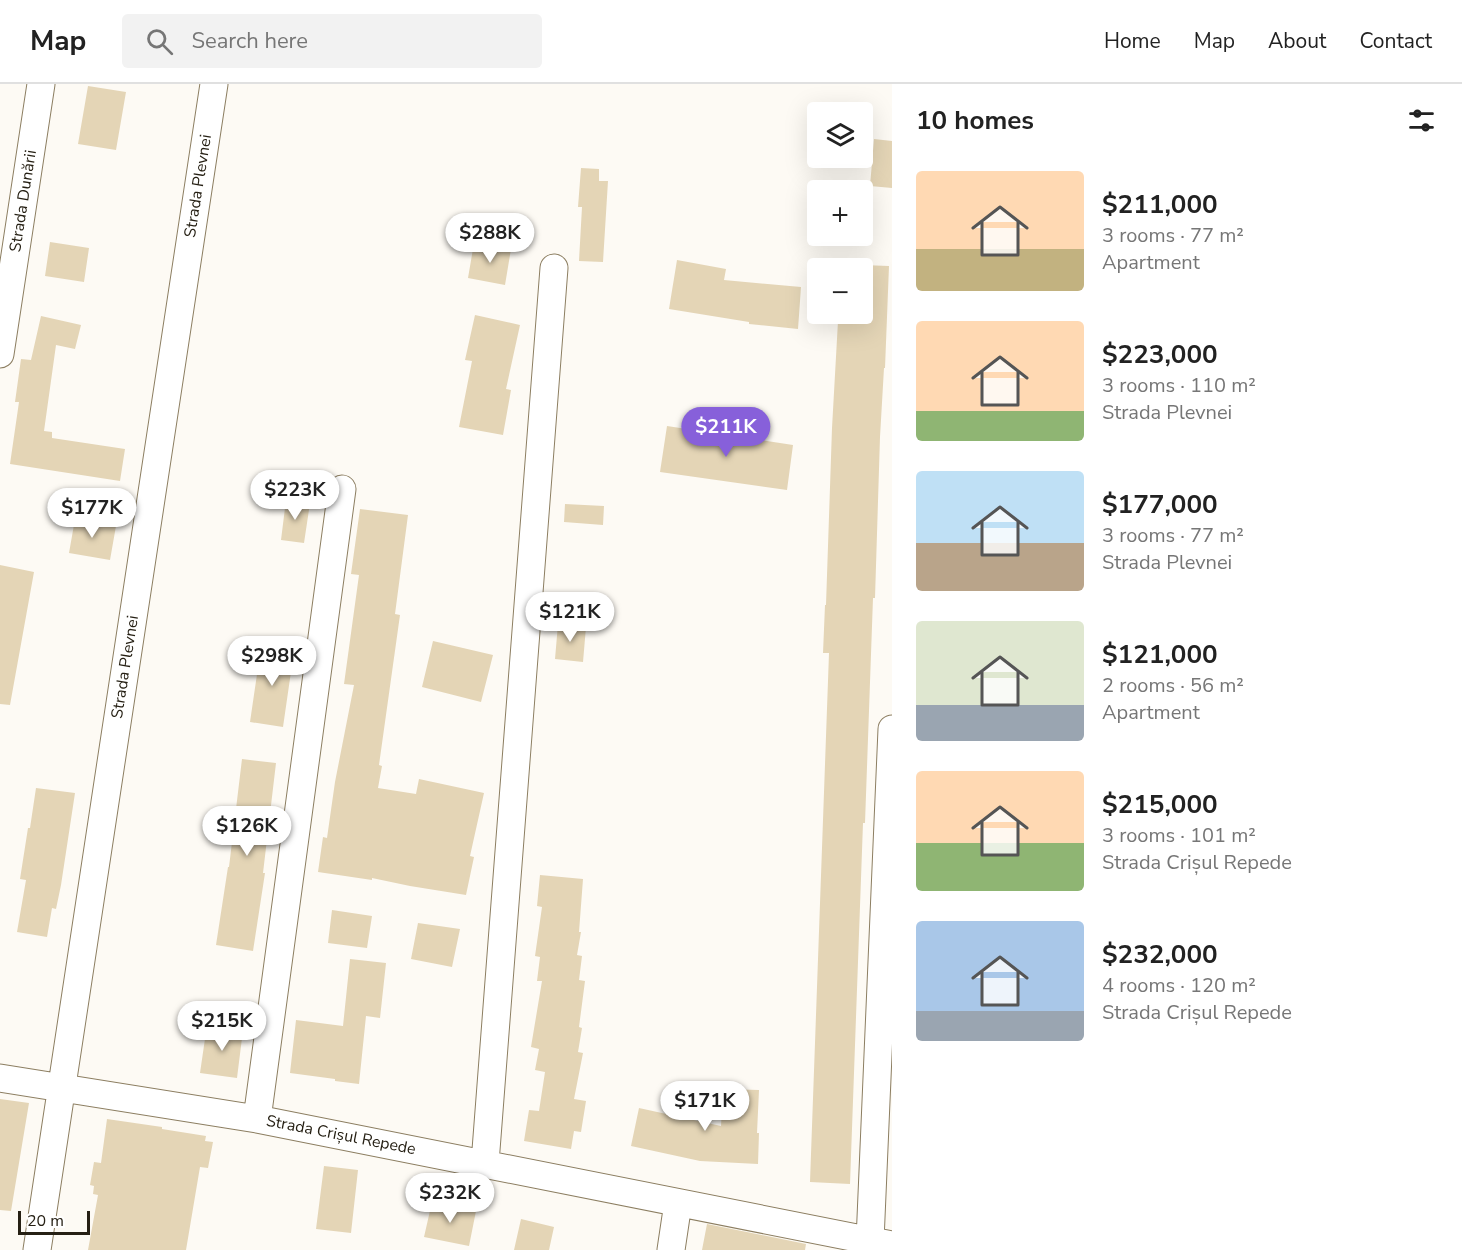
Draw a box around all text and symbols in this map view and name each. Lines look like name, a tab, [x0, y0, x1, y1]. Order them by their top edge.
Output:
search box	[122, 14, 542, 68]
text: Map	[30, 22, 86, 60]
icon: search	[143, 25, 176, 58]
text: Search here	[191, 26, 308, 56]
text: Home	[1104, 27, 1161, 55]
text: Map	[1194, 27, 1235, 55]
text: About	[1268, 27, 1326, 55]
text: Contact	[1359, 27, 1432, 55]
map controls	[807, 102, 873, 324]
button: layers	[807, 102, 873, 168]
text: 10 homes	[916, 103, 1034, 138]
icon: filters	[1405, 104, 1438, 137]
street label: Strada Plevnei	[179, 133, 217, 239]
street label: Strada Dunării	[4, 148, 42, 254]
button: +	[807, 180, 873, 246]
text: $211,000	[1102, 187, 1218, 222]
icon: home	[964, 195, 1036, 267]
pin: $288K	[448, 213, 532, 264]
text: $288K	[459, 219, 521, 246]
text: 3 rooms · 77 m²	[1102, 222, 1244, 249]
text: Apartment	[1102, 249, 1200, 276]
button: −	[807, 258, 873, 324]
text: $223,000	[1102, 337, 1218, 372]
icon: home	[964, 345, 1036, 417]
text: 3 rooms · 110 m²	[1102, 372, 1256, 399]
text: Strada Plevnei	[1102, 399, 1232, 426]
pin: $211K	[684, 407, 768, 458]
text: $211K	[695, 413, 757, 440]
pin: $223K	[253, 470, 337, 521]
text: $223K	[264, 476, 326, 503]
text: $177,000	[1102, 487, 1218, 522]
pin: $177K	[50, 488, 134, 539]
text: $177K	[61, 494, 123, 521]
icon: home	[964, 495, 1036, 567]
text: 3 rooms · 77 m²	[1102, 522, 1244, 549]
text: Strada Plevnei	[1102, 549, 1232, 576]
pin: $121K	[528, 592, 612, 643]
text: $121K	[539, 598, 601, 625]
street label: Strada Plevnei	[106, 614, 144, 720]
pin: $298K	[230, 636, 314, 687]
text: $121,000	[1102, 637, 1218, 672]
text: $298K	[241, 642, 303, 669]
icon: home	[964, 645, 1036, 717]
text: 2 rooms · 56 m²	[1102, 672, 1244, 699]
text: Apartment	[1102, 699, 1200, 726]
text: $215,000	[1102, 787, 1218, 822]
icon: home	[964, 795, 1036, 867]
pin: $126K	[205, 806, 289, 857]
text: $126K	[216, 812, 278, 839]
text: 3 rooms · 101 m²	[1102, 822, 1256, 849]
text: Strada Crișul Repede	[1102, 849, 1292, 876]
text: $232,000	[1102, 937, 1218, 972]
icon: home	[964, 945, 1036, 1017]
text: 4 rooms · 120 m²	[1102, 972, 1256, 999]
text: Strada Crișul Repede	[1102, 999, 1292, 1026]
pin: $215K	[180, 1001, 264, 1052]
text: $215K	[191, 1007, 253, 1034]
pin: $171K	[663, 1081, 747, 1132]
text: $171K	[674, 1087, 736, 1114]
street label: Strada Crișul Repede	[264, 1110, 418, 1160]
pin: $232K	[408, 1173, 492, 1224]
text: $232K	[419, 1179, 481, 1206]
scale bar	[18, 1208, 90, 1236]
text: 20 m	[27, 1210, 64, 1232]

